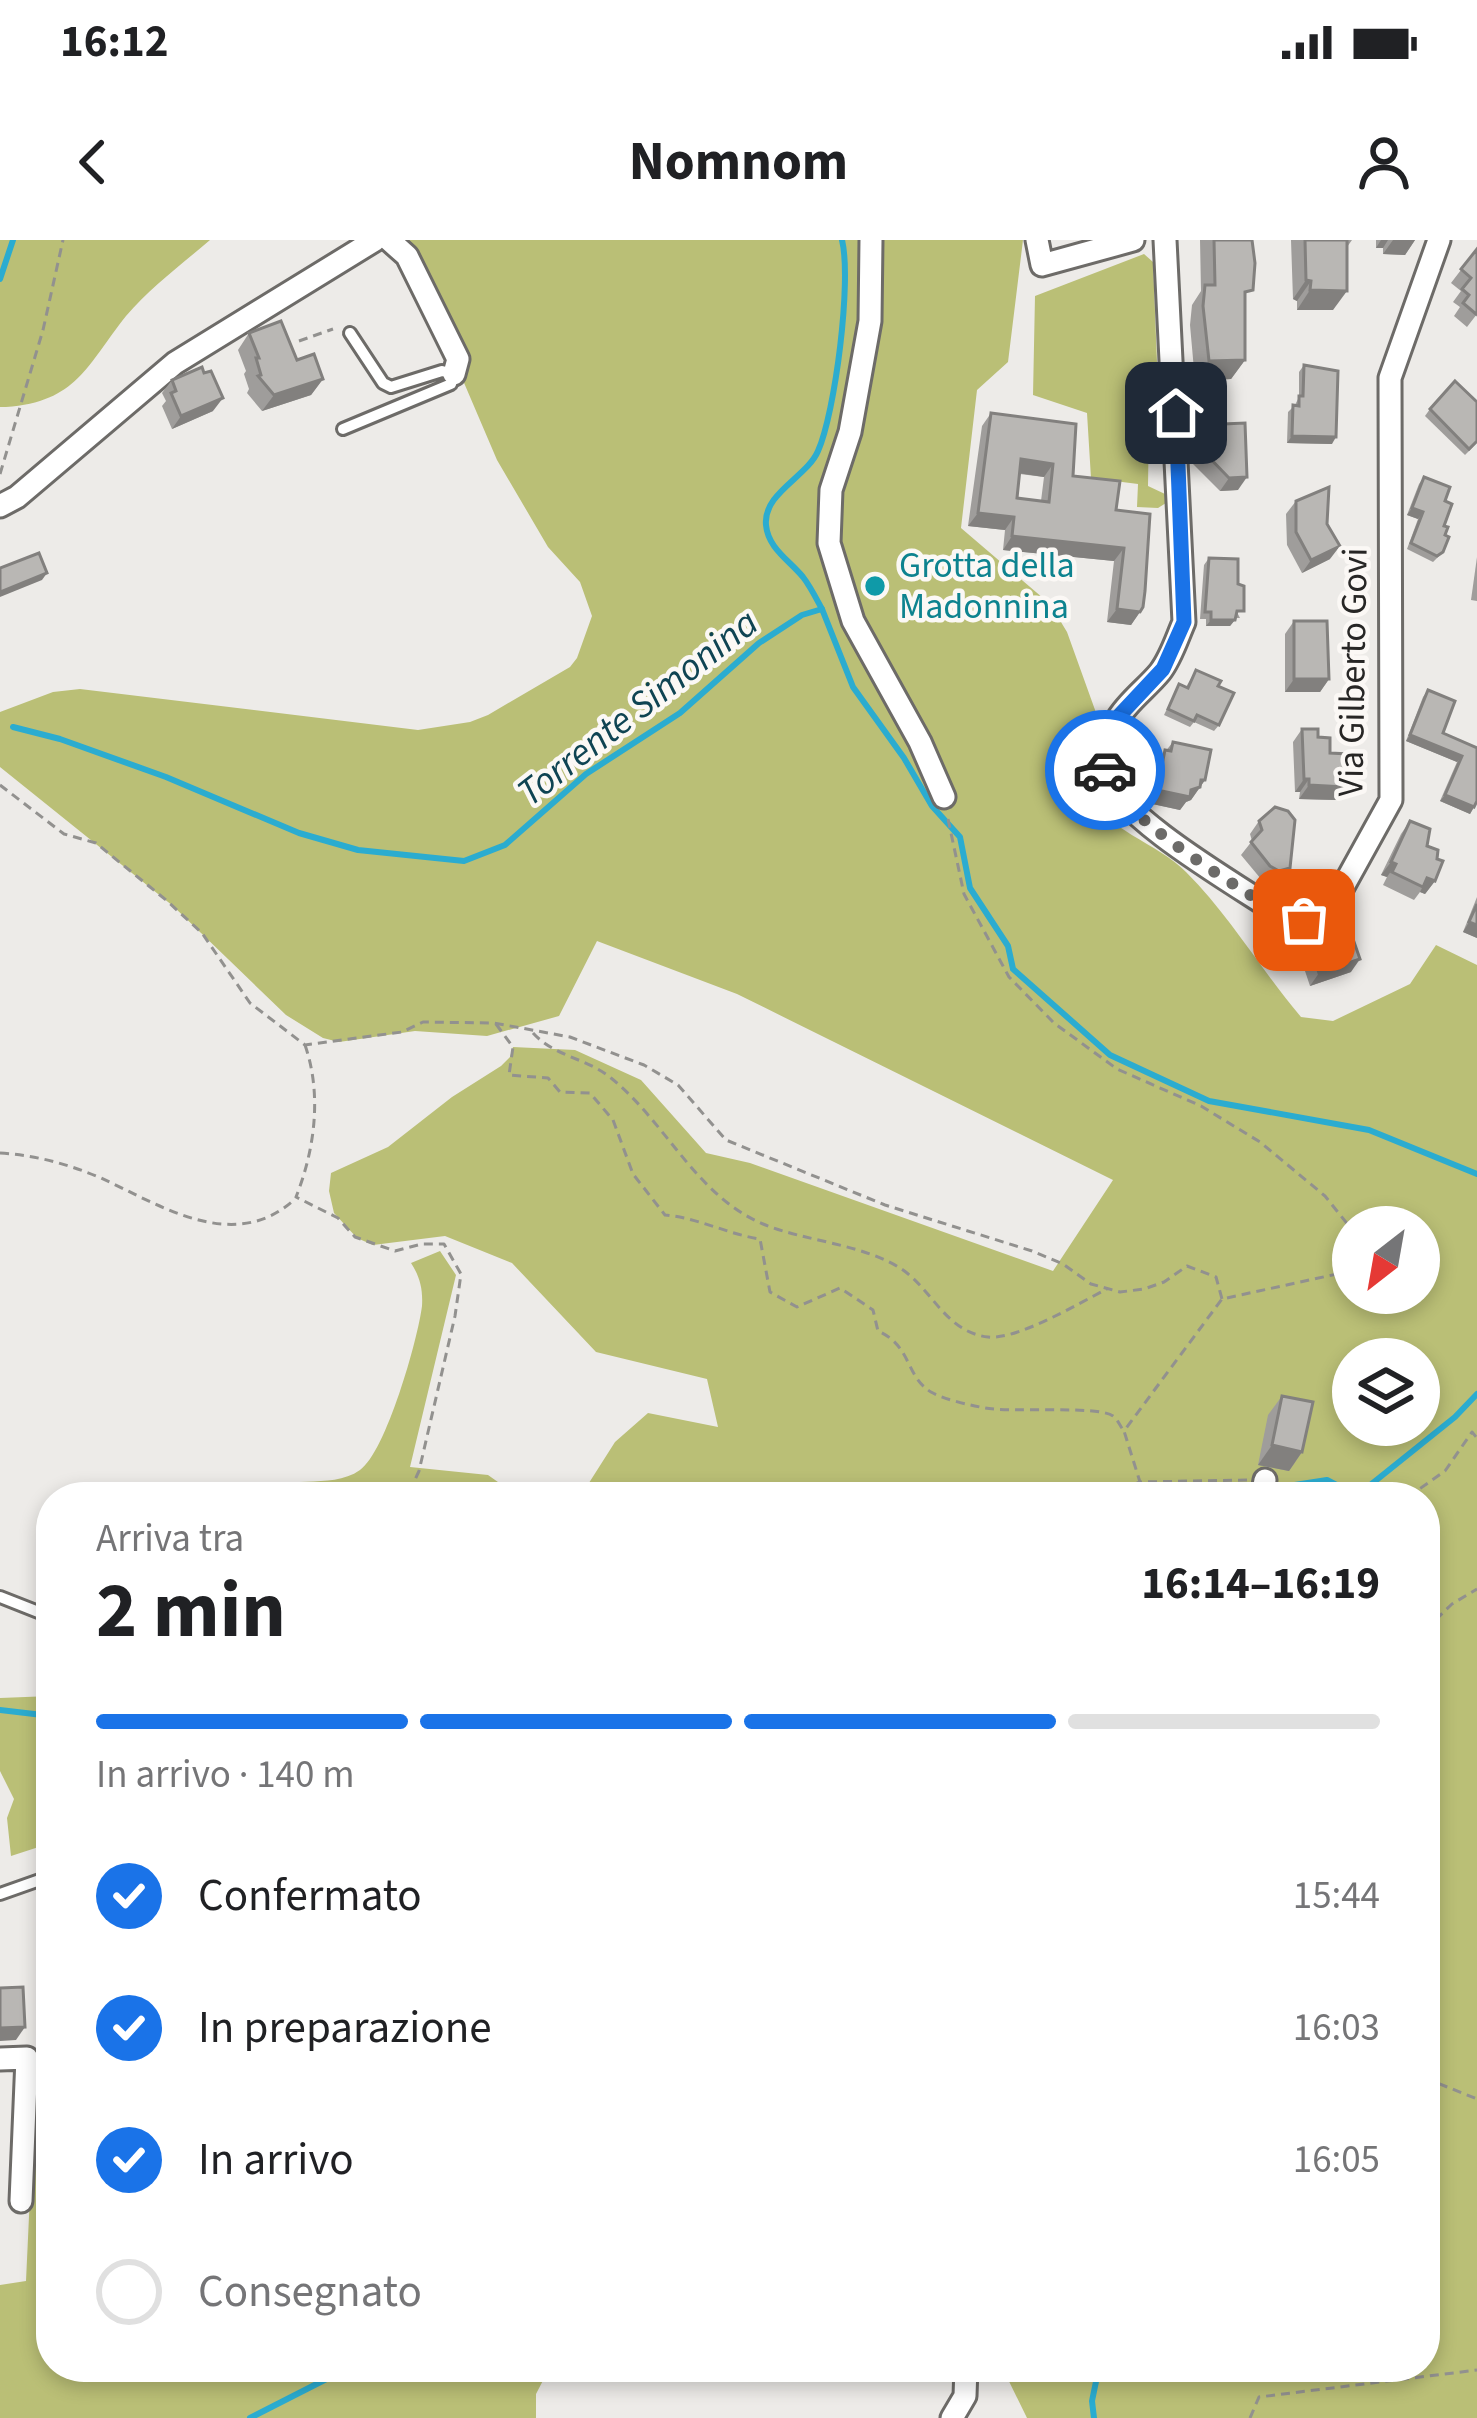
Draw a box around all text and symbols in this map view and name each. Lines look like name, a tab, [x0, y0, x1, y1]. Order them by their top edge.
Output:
text: 16:12	[60, 10, 169, 74]
text: Nomnom	[629, 124, 848, 201]
icon: back	[60, 129, 126, 195]
icon: person	[1351, 129, 1417, 195]
pin	[1125, 362, 1227, 464]
icon: home	[1143, 380, 1209, 446]
place label: Grotta della Madonnina	[899, 540, 1075, 632]
street label: Via Gilberto Govi	[1325, 547, 1381, 797]
marker: Grotta della Madonnina	[862, 573, 888, 599]
water label: Torrente Simonina	[505, 596, 771, 820]
courier	[1045, 710, 1165, 830]
icon: car	[1072, 737, 1138, 803]
pin	[1253, 869, 1355, 971]
icon: bag	[1271, 887, 1337, 953]
north arrow	[1332, 1206, 1440, 1314]
map controls	[1332, 1206, 1440, 1446]
button: layers	[1332, 1338, 1440, 1446]
text: Arriva tra	[96, 1511, 244, 1567]
text: 16:14–16:19	[1141, 1552, 1380, 1616]
text: 2 min	[96, 1556, 286, 1667]
text: In arrivo · 140 m	[96, 1747, 355, 1803]
icon: check	[96, 1863, 162, 1929]
text: Confermato	[198, 1864, 422, 1928]
text: 15:44	[1293, 1868, 1380, 1924]
icon: check	[96, 1995, 162, 2061]
text: In preparazione	[198, 1996, 492, 2060]
text: 16:03	[1293, 2000, 1380, 2056]
icon: check	[96, 2127, 162, 2193]
text: In arrivo	[198, 2128, 354, 2192]
text: 16:05	[1293, 2132, 1380, 2188]
text: Consegnato	[198, 2260, 422, 2324]

